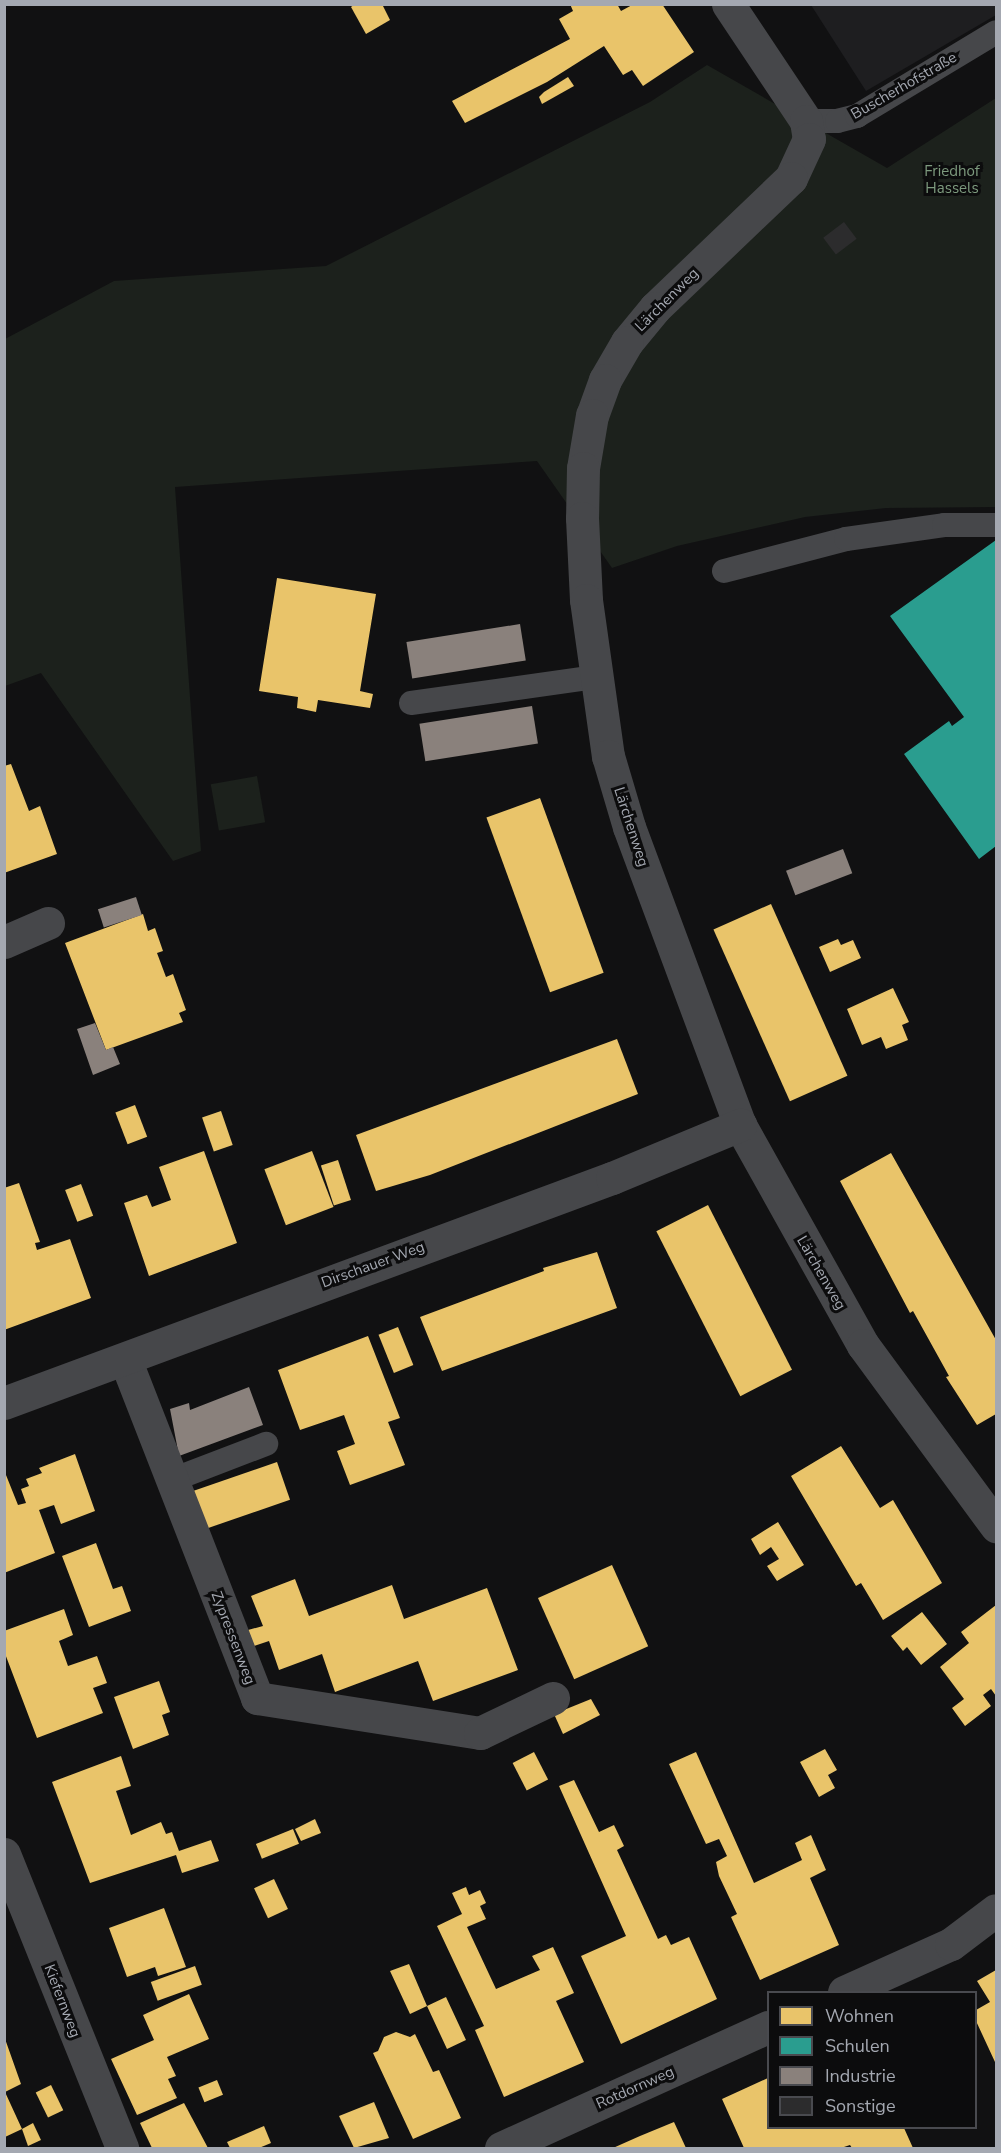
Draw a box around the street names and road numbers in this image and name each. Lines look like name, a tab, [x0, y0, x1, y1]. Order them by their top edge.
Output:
street label: Buscherhofstraße	[848, 48, 960, 124]
street label: Lärchenweg	[631, 264, 703, 336]
street label: Lärchenweg	[610, 785, 652, 869]
street label: Lärchenweg	[793, 1233, 849, 1313]
street label: Dirschauer Weg	[319, 1238, 427, 1292]
street label: Zypressenweg	[207, 1589, 259, 1687]
street label: Kiefernweg	[40, 1962, 84, 2040]
street label: Rotdornweg	[593, 2063, 677, 2113]

